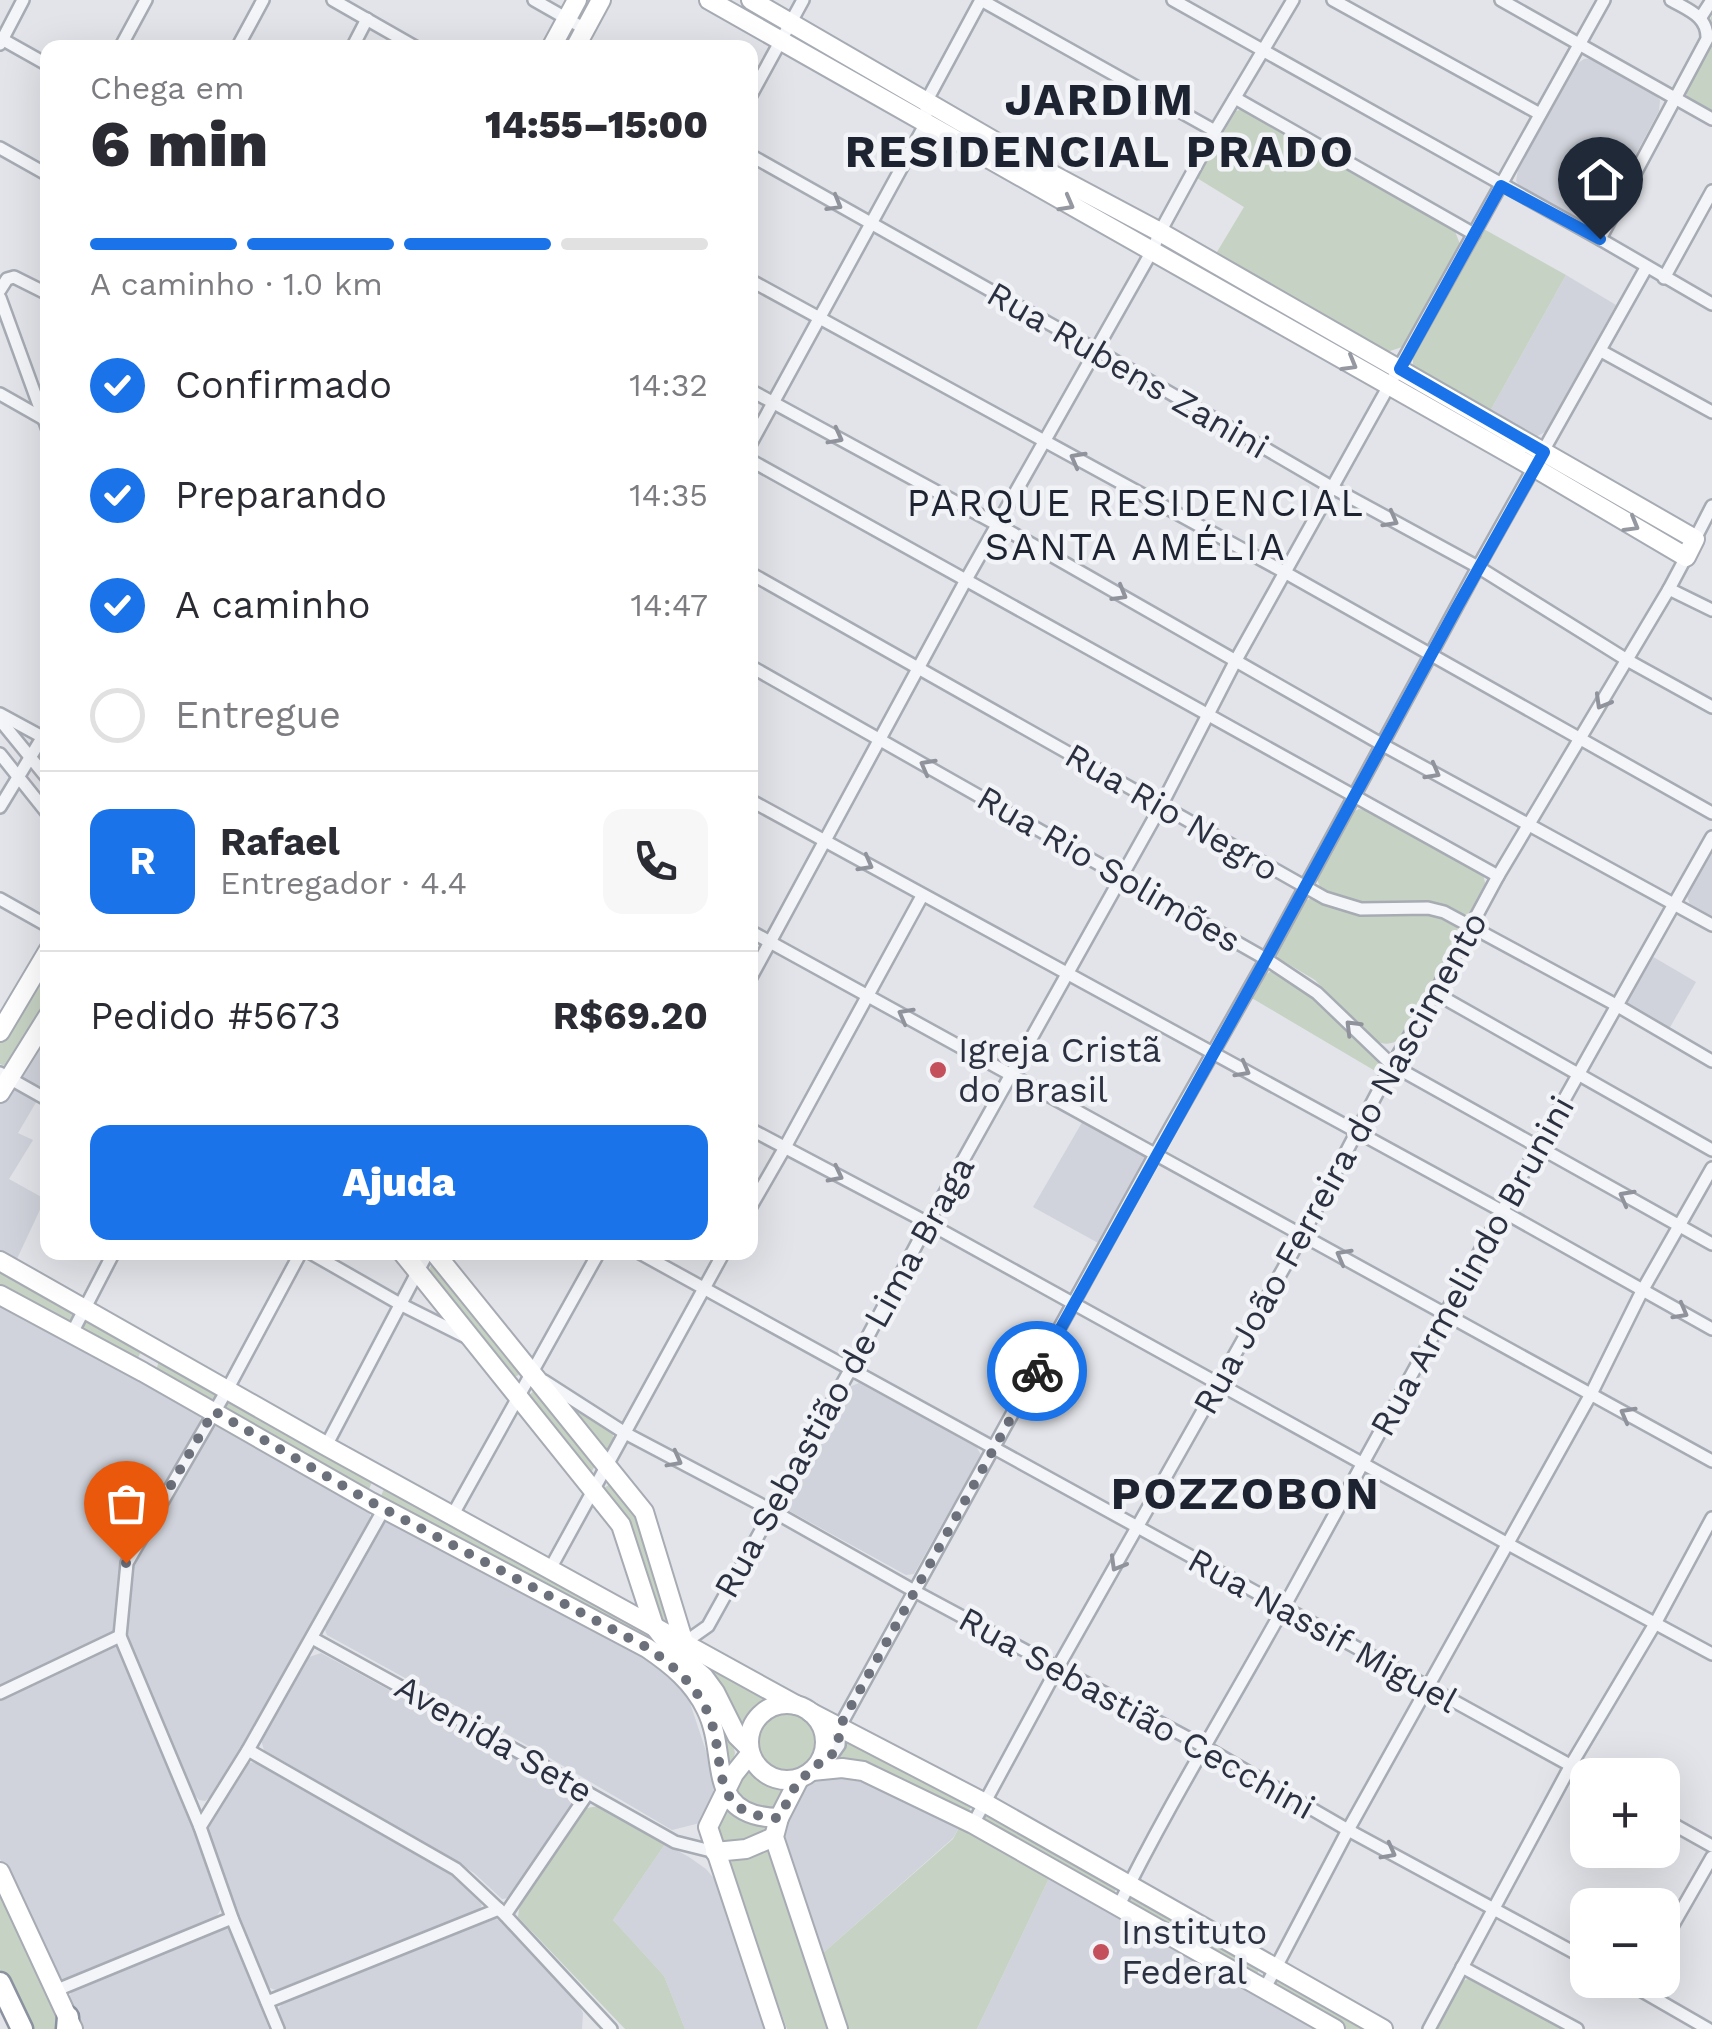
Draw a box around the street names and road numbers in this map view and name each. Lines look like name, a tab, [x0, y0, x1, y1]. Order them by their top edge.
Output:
street label: Rua Rubens Zanini	[980, 272, 1276, 468]
street label: Rua Rio Negro	[1058, 734, 1286, 890]
street label: Rua Rio Solimões	[970, 777, 1248, 961]
street label: Rua João Ferreira do Nascimento	[1184, 904, 1496, 1422]
street label: Rua Armelindo Brunini	[1361, 1089, 1583, 1443]
street label: Rua Sebastião de Lima Braga	[705, 1149, 983, 1605]
street label: Rua Nassif Miguel	[1181, 1539, 1465, 1722]
street label: Rua Sebastião Cecchini	[952, 1598, 1322, 1828]
street label: Avenida Sete	[388, 1666, 600, 1812]

